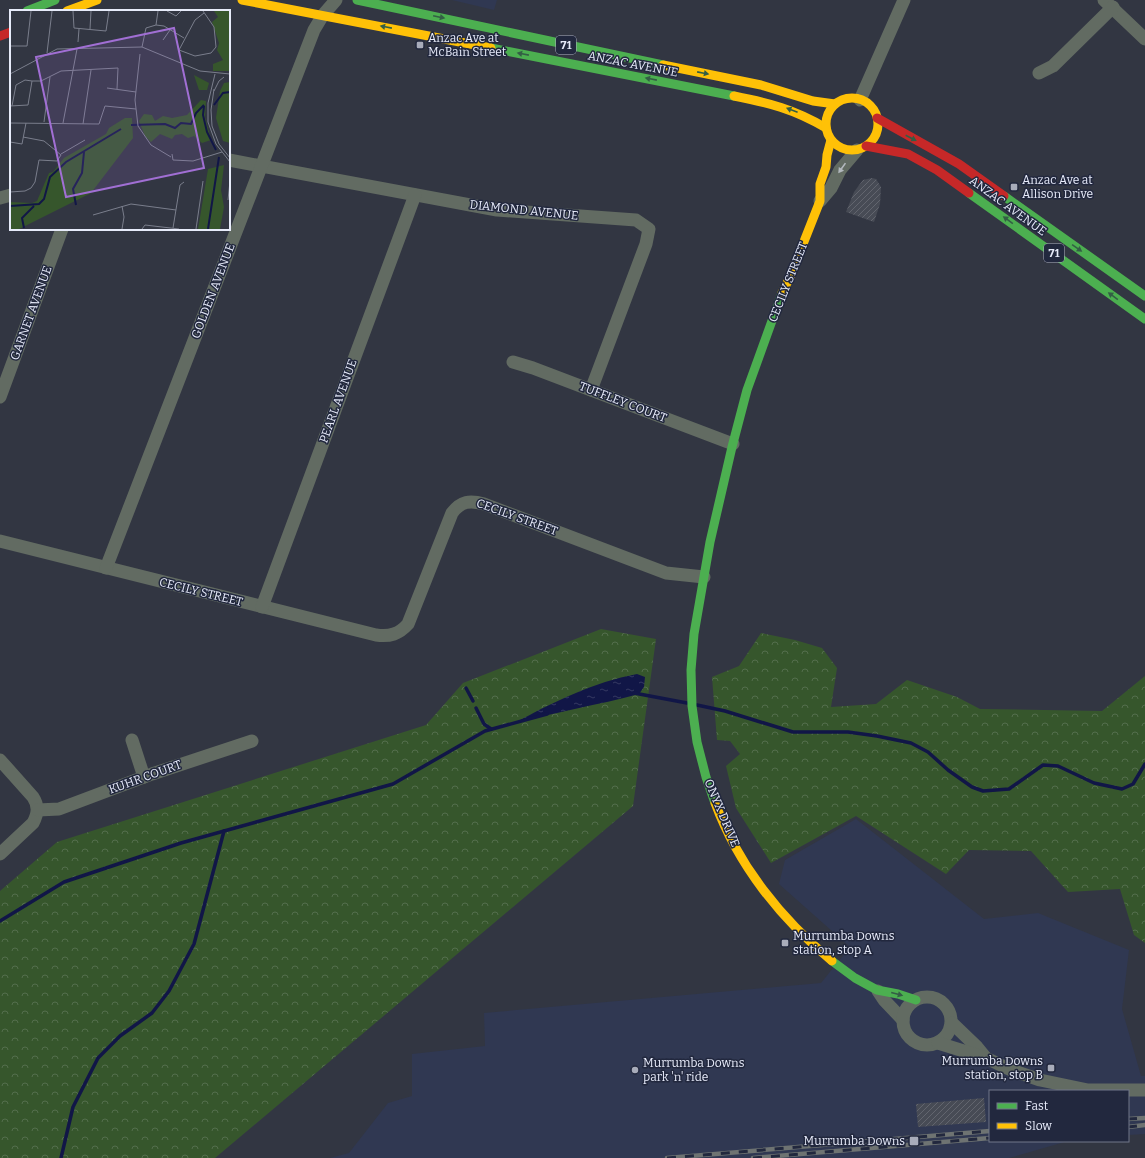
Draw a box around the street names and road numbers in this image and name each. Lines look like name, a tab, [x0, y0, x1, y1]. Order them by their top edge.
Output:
road number: 71	[556, 36, 576, 54]
street label: ANZAC AVENUE	[587, 48, 679, 80]
street label: ANZAC AVENUE	[967, 173, 1049, 239]
street label: DIAMOND AVENUE	[469, 197, 579, 223]
street label: CECILY STREET	[766, 240, 810, 324]
street label: GOLDEN AVENUE	[188, 241, 238, 341]
road number: 71	[1044, 244, 1064, 262]
street label: GARNET AVENUE	[7, 264, 55, 362]
street label: PEARL AVENUE	[316, 357, 360, 445]
street label: TUFFLEY COURT	[577, 379, 669, 425]
street label: CECILY STREET	[474, 496, 560, 538]
street label: CECILY STREET	[158, 575, 244, 609]
street label: KUHR COURT	[107, 757, 183, 797]
street label: ONYX DRIVE	[701, 777, 743, 849]

